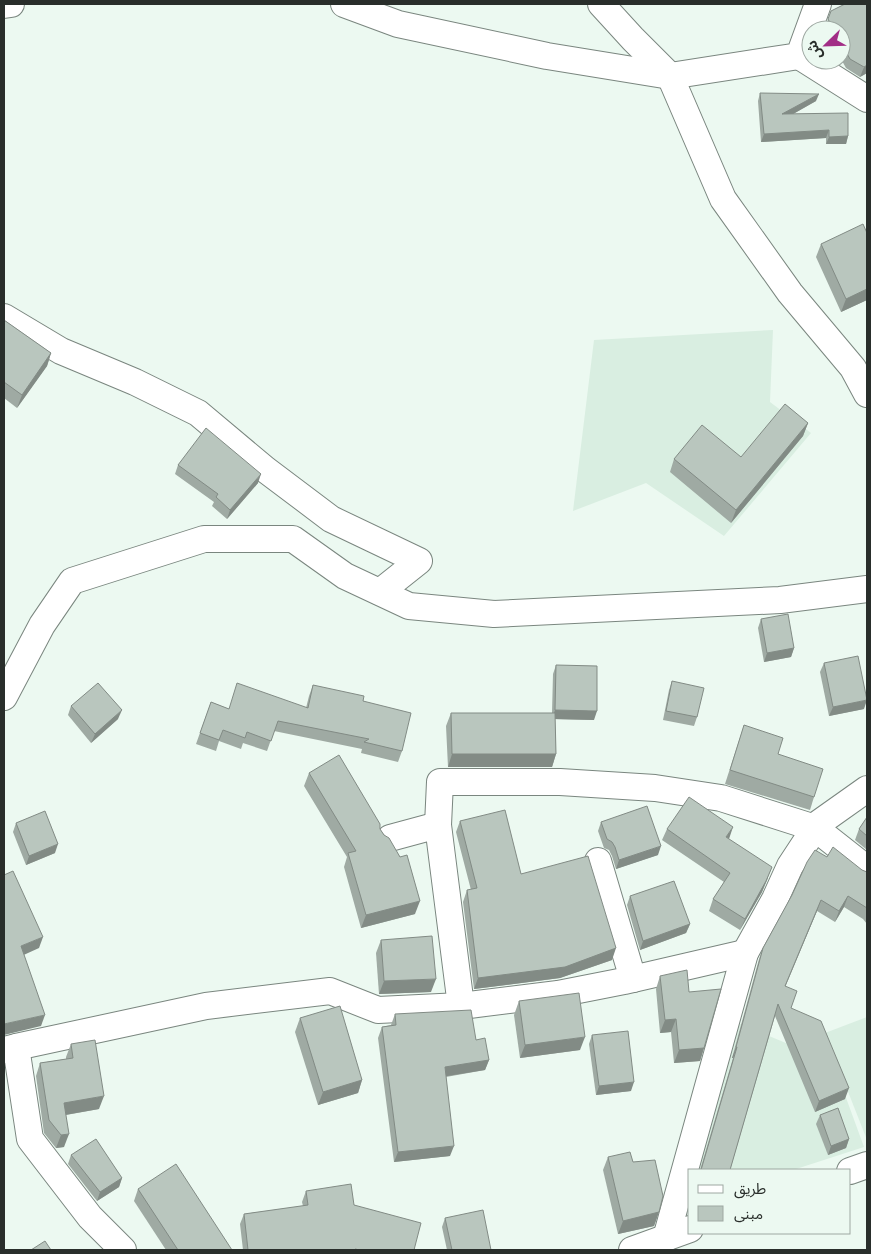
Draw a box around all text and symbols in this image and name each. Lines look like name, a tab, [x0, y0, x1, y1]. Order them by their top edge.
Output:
north arrow	[801, 20, 851, 70]
text: ش	[802, 38, 826, 62]
legend	[688, 1169, 851, 1234]
text: طريق	[734, 1180, 766, 1199]
text: مبنى	[734, 1205, 763, 1223]

